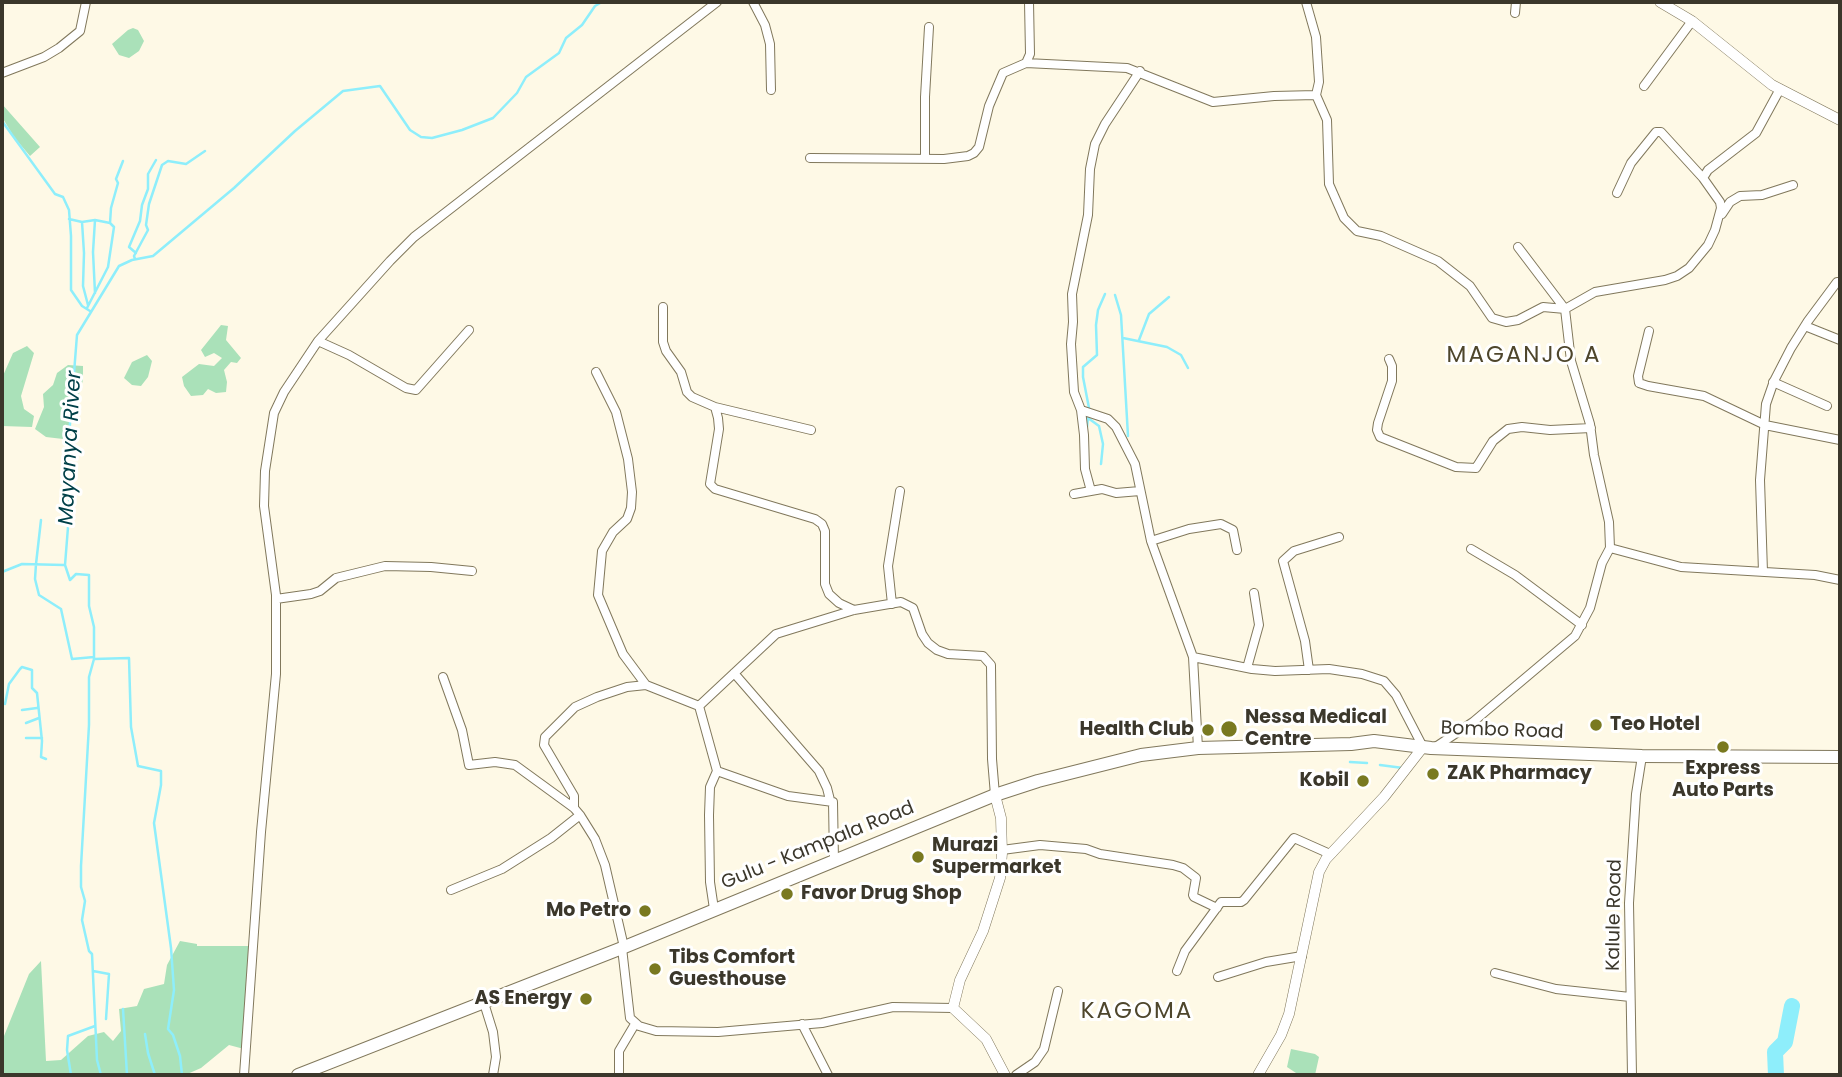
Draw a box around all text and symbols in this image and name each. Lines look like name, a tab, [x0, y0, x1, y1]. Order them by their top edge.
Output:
district label: MAGANJO A	[1448, 342, 1600, 370]
water label: Mayanya River	[54, 370, 88, 526]
place label: Nessa Medical Centre	[1245, 707, 1387, 751]
place label: Teo Hotel	[1610, 714, 1700, 736]
street label: Bombo Road	[1440, 717, 1564, 745]
marker: Teo Hotel	[1588, 717, 1604, 733]
place label: Health Club	[1080, 719, 1194, 741]
marker: Nessa Medical Centre	[1219, 719, 1239, 739]
marker: Health Club	[1200, 722, 1216, 738]
marker: Express Auto Parts	[1715, 739, 1731, 755]
place label: Express Auto Parts	[1672, 758, 1774, 802]
place label: ZAK Pharmacy	[1447, 763, 1592, 785]
marker: ZAK Pharmacy	[1425, 766, 1441, 782]
place label: Kobil	[1300, 770, 1349, 792]
marker: Kobil	[1355, 773, 1371, 789]
street label: Gulu - Kampala Road	[718, 797, 918, 895]
place label: Murazi Supermarket	[932, 835, 1062, 879]
marker: Murazi Supermarket	[910, 849, 926, 865]
street label: Kalule Road	[1603, 859, 1627, 971]
place label: Favor Drug Shop	[801, 883, 962, 905]
marker: Favor Drug Shop	[779, 886, 795, 902]
place label: Mo Petro	[546, 900, 631, 922]
marker: Mo Petro	[637, 903, 653, 919]
place label: Tibs Comfort Guesthouse	[669, 947, 795, 991]
marker: Tibs Comfort Guesthouse	[647, 961, 663, 977]
place label: AS Energy	[474, 988, 572, 1010]
marker: AS Energy	[578, 991, 594, 1007]
district label: KAGOMA	[1081, 998, 1193, 1026]

